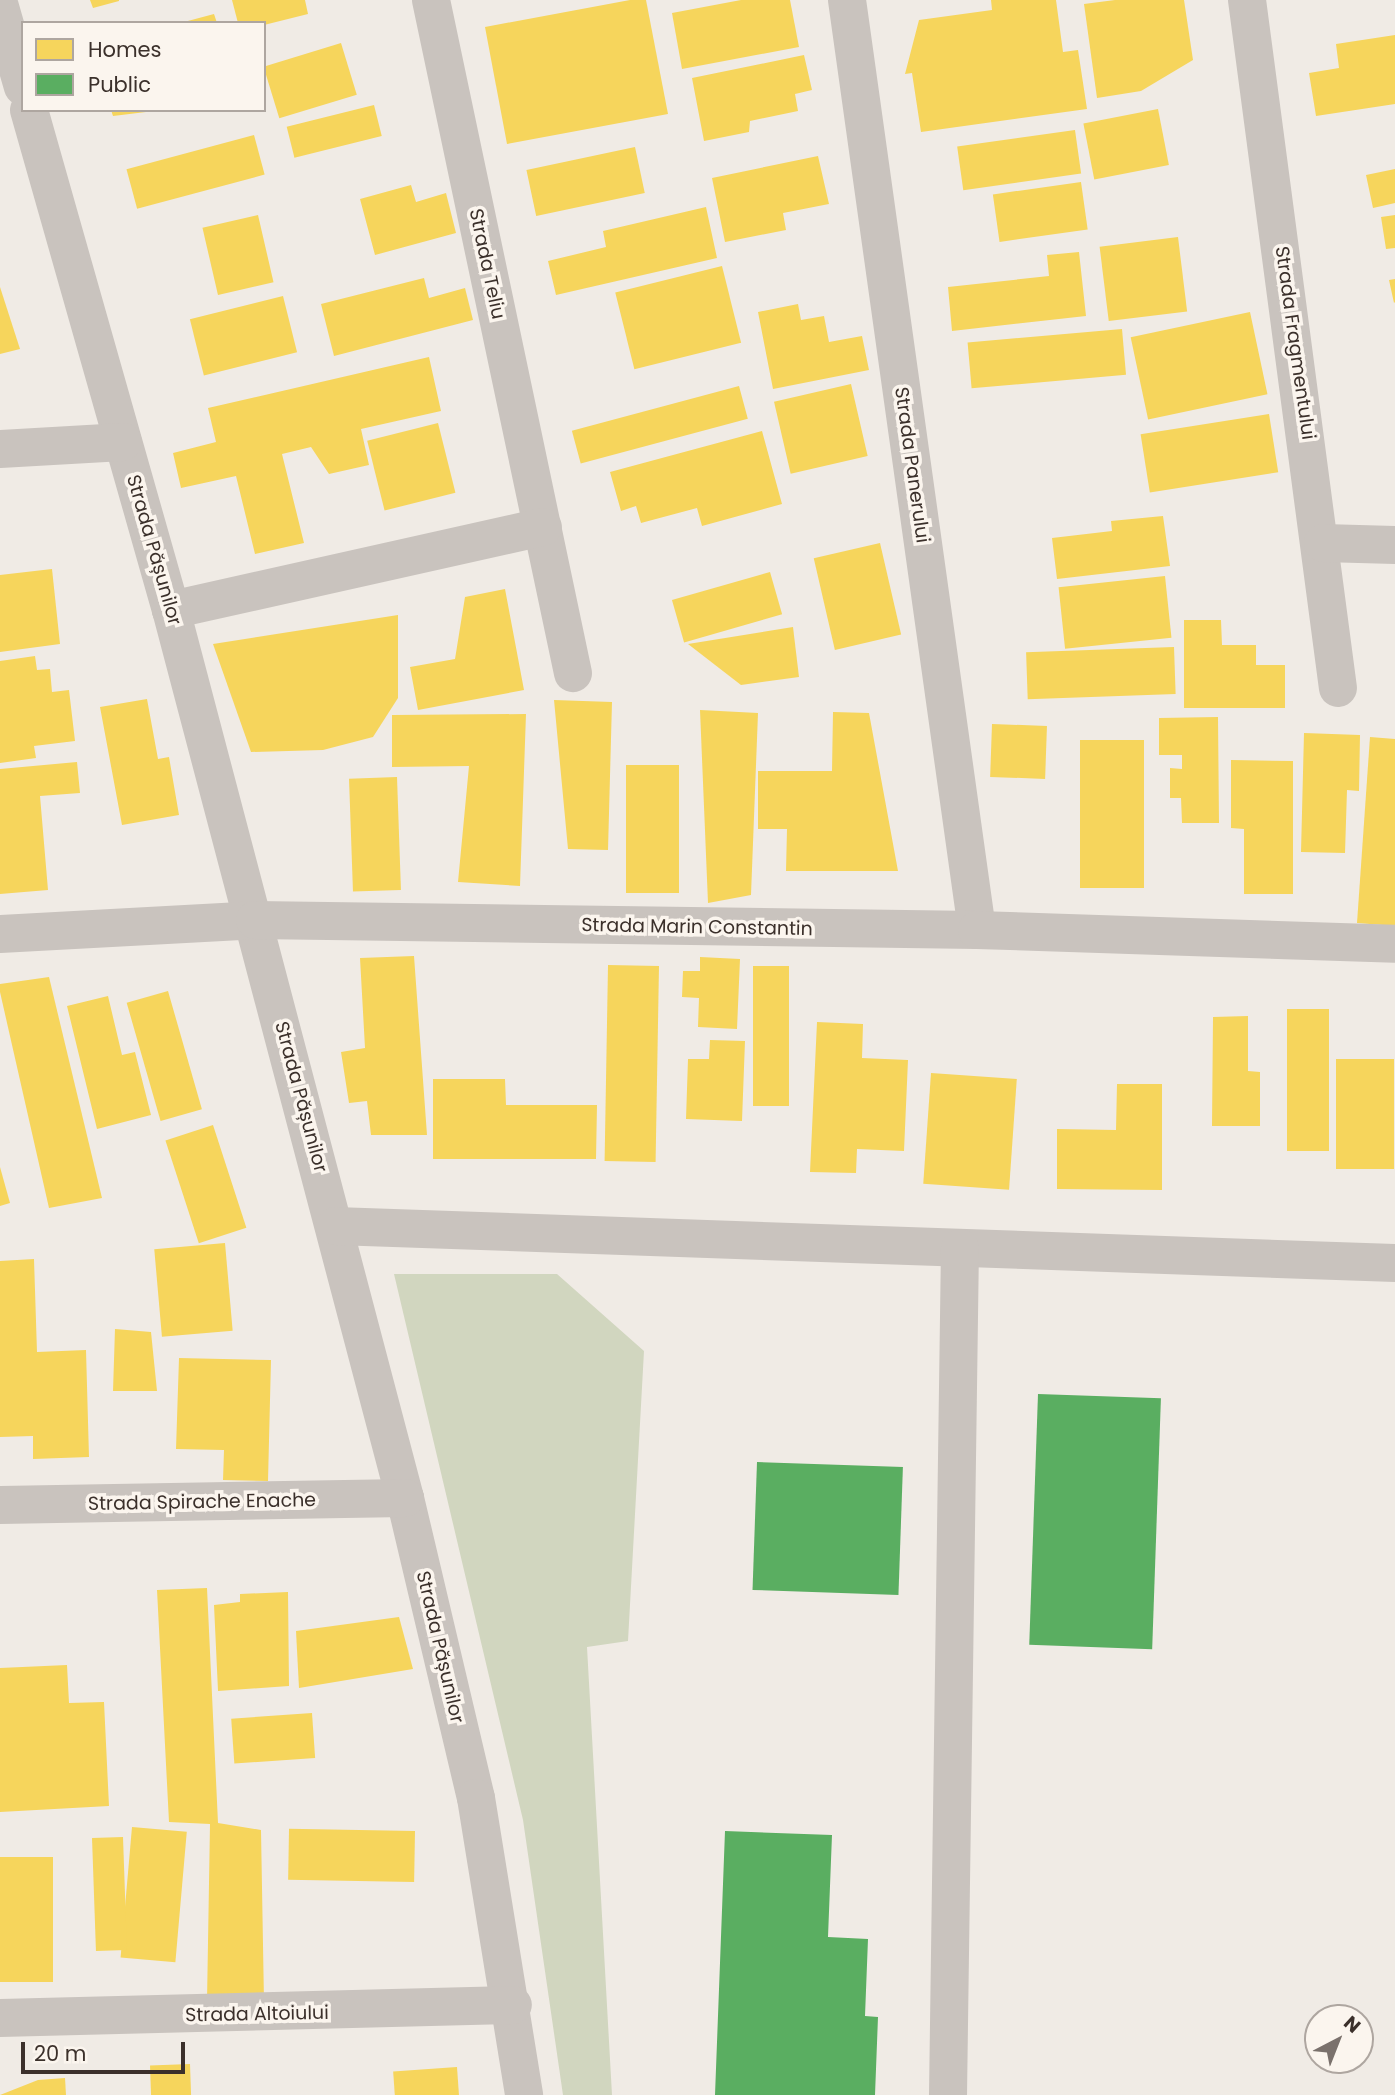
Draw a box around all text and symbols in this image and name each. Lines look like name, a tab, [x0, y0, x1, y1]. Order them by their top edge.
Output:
legend	[21, 21, 266, 112]
text: Homes	[88, 35, 162, 64]
text: Public	[88, 70, 151, 99]
street label: Strada Teliu	[464, 207, 510, 321]
street label: Strada Fragmentului	[1270, 245, 1320, 441]
street label: Strada Panerului	[890, 386, 934, 544]
street label: Strada Pășunilor	[122, 472, 186, 628]
street label: Strada Marin Constantin	[581, 914, 813, 940]
street label: Strada Pășunilor	[270, 1019, 332, 1175]
street label: Strada Spirache Enache	[88, 1489, 316, 1515]
street label: Strada Pășunilor	[411, 1569, 469, 1725]
street label: Strada Altoiului	[185, 2001, 329, 2027]
north arrow	[1304, 2004, 1374, 2074]
text: N	[1338, 2010, 1366, 2039]
scale bar	[24, 2028, 189, 2072]
text: 20 m	[34, 2039, 87, 2068]

